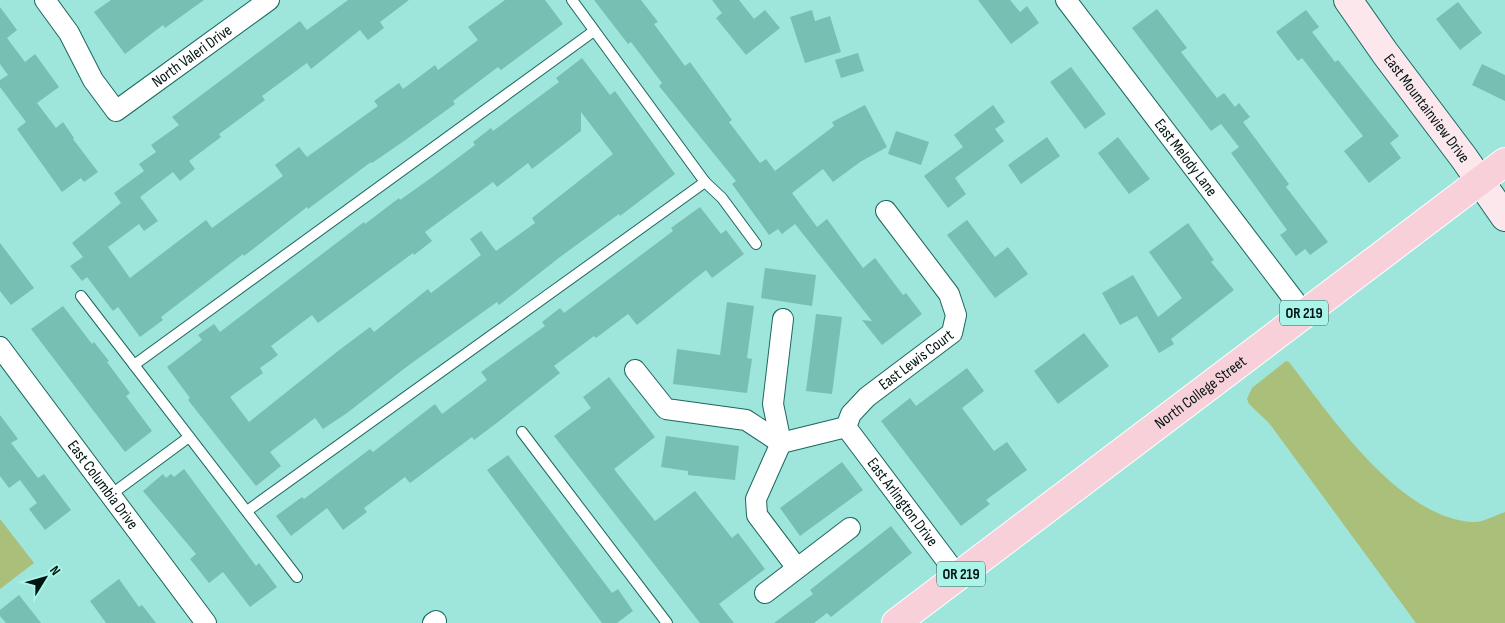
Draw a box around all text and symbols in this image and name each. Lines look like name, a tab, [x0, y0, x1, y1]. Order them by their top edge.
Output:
street label: North Valeri Drive	[148, 21, 236, 91]
street label: East Mountainview Drive	[1380, 50, 1474, 166]
street label: East Melody Lane	[1150, 115, 1221, 200]
road number: OR 219	[1280, 300, 1328, 326]
street label: East Lewis Court	[875, 326, 958, 394]
street label: North College Street	[1151, 352, 1250, 433]
street label: East Columbia Drive	[63, 437, 142, 533]
street label: East Arlington Drive	[863, 454, 942, 550]
north arrow	[20, 553, 70, 603]
text: N	[46, 562, 64, 579]
road number: OR 219	[937, 562, 985, 586]

